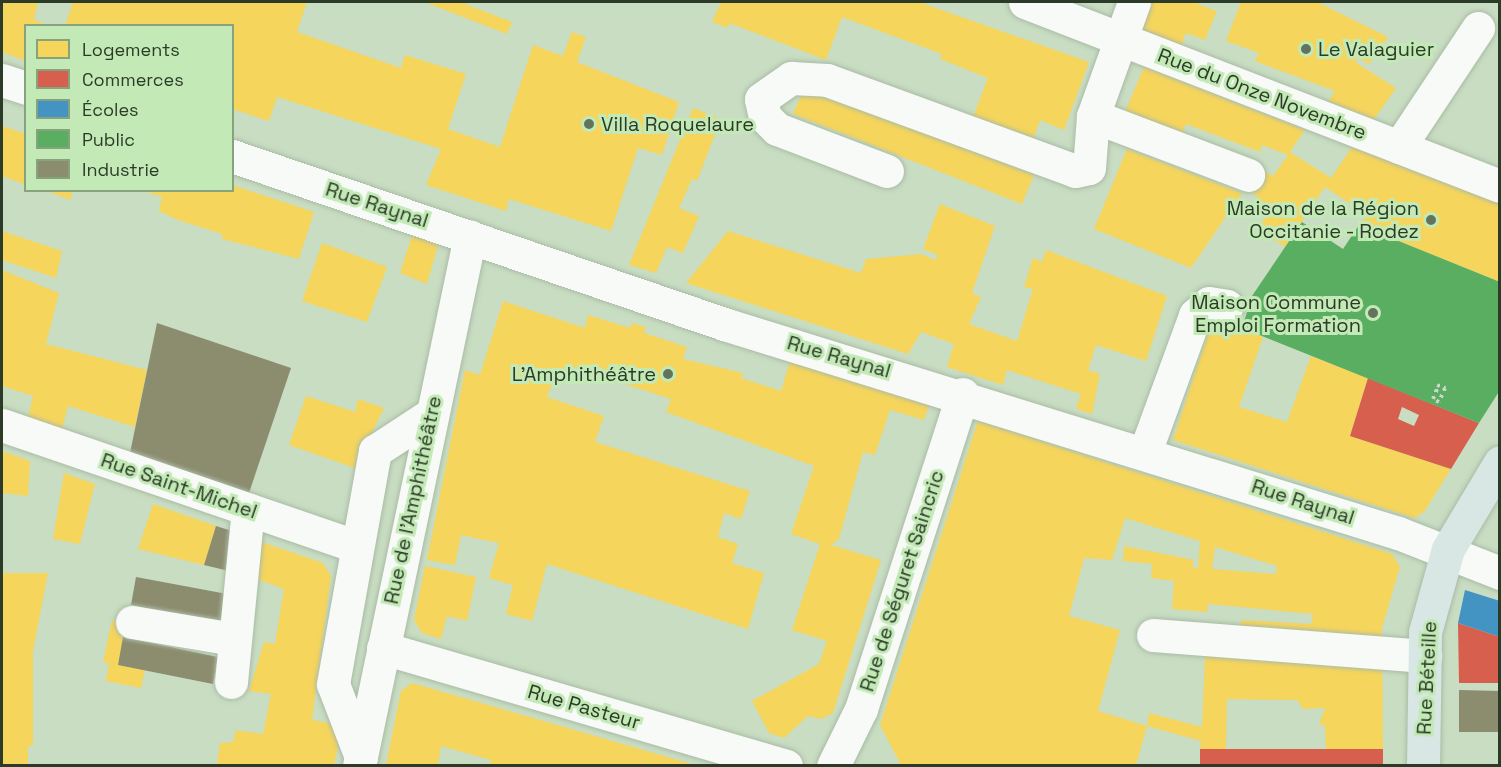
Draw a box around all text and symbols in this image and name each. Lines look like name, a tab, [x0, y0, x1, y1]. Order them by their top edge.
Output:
legend	[24, 24, 234, 192]
place label: Le Valaguier	[1318, 37, 1434, 61]
text: Logements	[82, 38, 180, 61]
marker: Le Valaguier	[1299, 42, 1313, 56]
street label: Rue du Onze Novembre	[1154, 43, 1370, 145]
text: Commerces	[82, 68, 184, 91]
text: Écoles	[82, 98, 139, 121]
place label: Villa Roquelaure	[601, 112, 754, 136]
marker: Villa Roquelaure	[582, 117, 596, 131]
text: Public	[82, 128, 135, 151]
text: Industrie	[82, 158, 159, 181]
street label: Rue Raynal	[323, 177, 431, 233]
place label: Maison de la Région Occitanie - Rodez	[1227, 196, 1419, 243]
marker: Maison de la Région Occitanie - Rodez	[1424, 213, 1438, 227]
place label: Maison Commune Emploi Formation	[1191, 290, 1361, 337]
marker: Maison Commune Emploi Formation	[1366, 306, 1380, 320]
street label: Rue Raynal	[784, 331, 894, 383]
place label: L'Amphithéâtre	[512, 362, 656, 386]
marker: L'Amphithéâtre	[661, 367, 675, 381]
street label: Rue de l'Amphithéâtre	[379, 394, 447, 606]
street label: Rue Saint-Michel	[98, 448, 260, 524]
street label: Rue de Séguret Saincric	[855, 467, 949, 695]
street label: Rue Raynal	[1249, 474, 1357, 530]
street label: Rue Béteille	[1412, 621, 1442, 735]
street label: Rue Pasteur	[525, 680, 643, 734]

